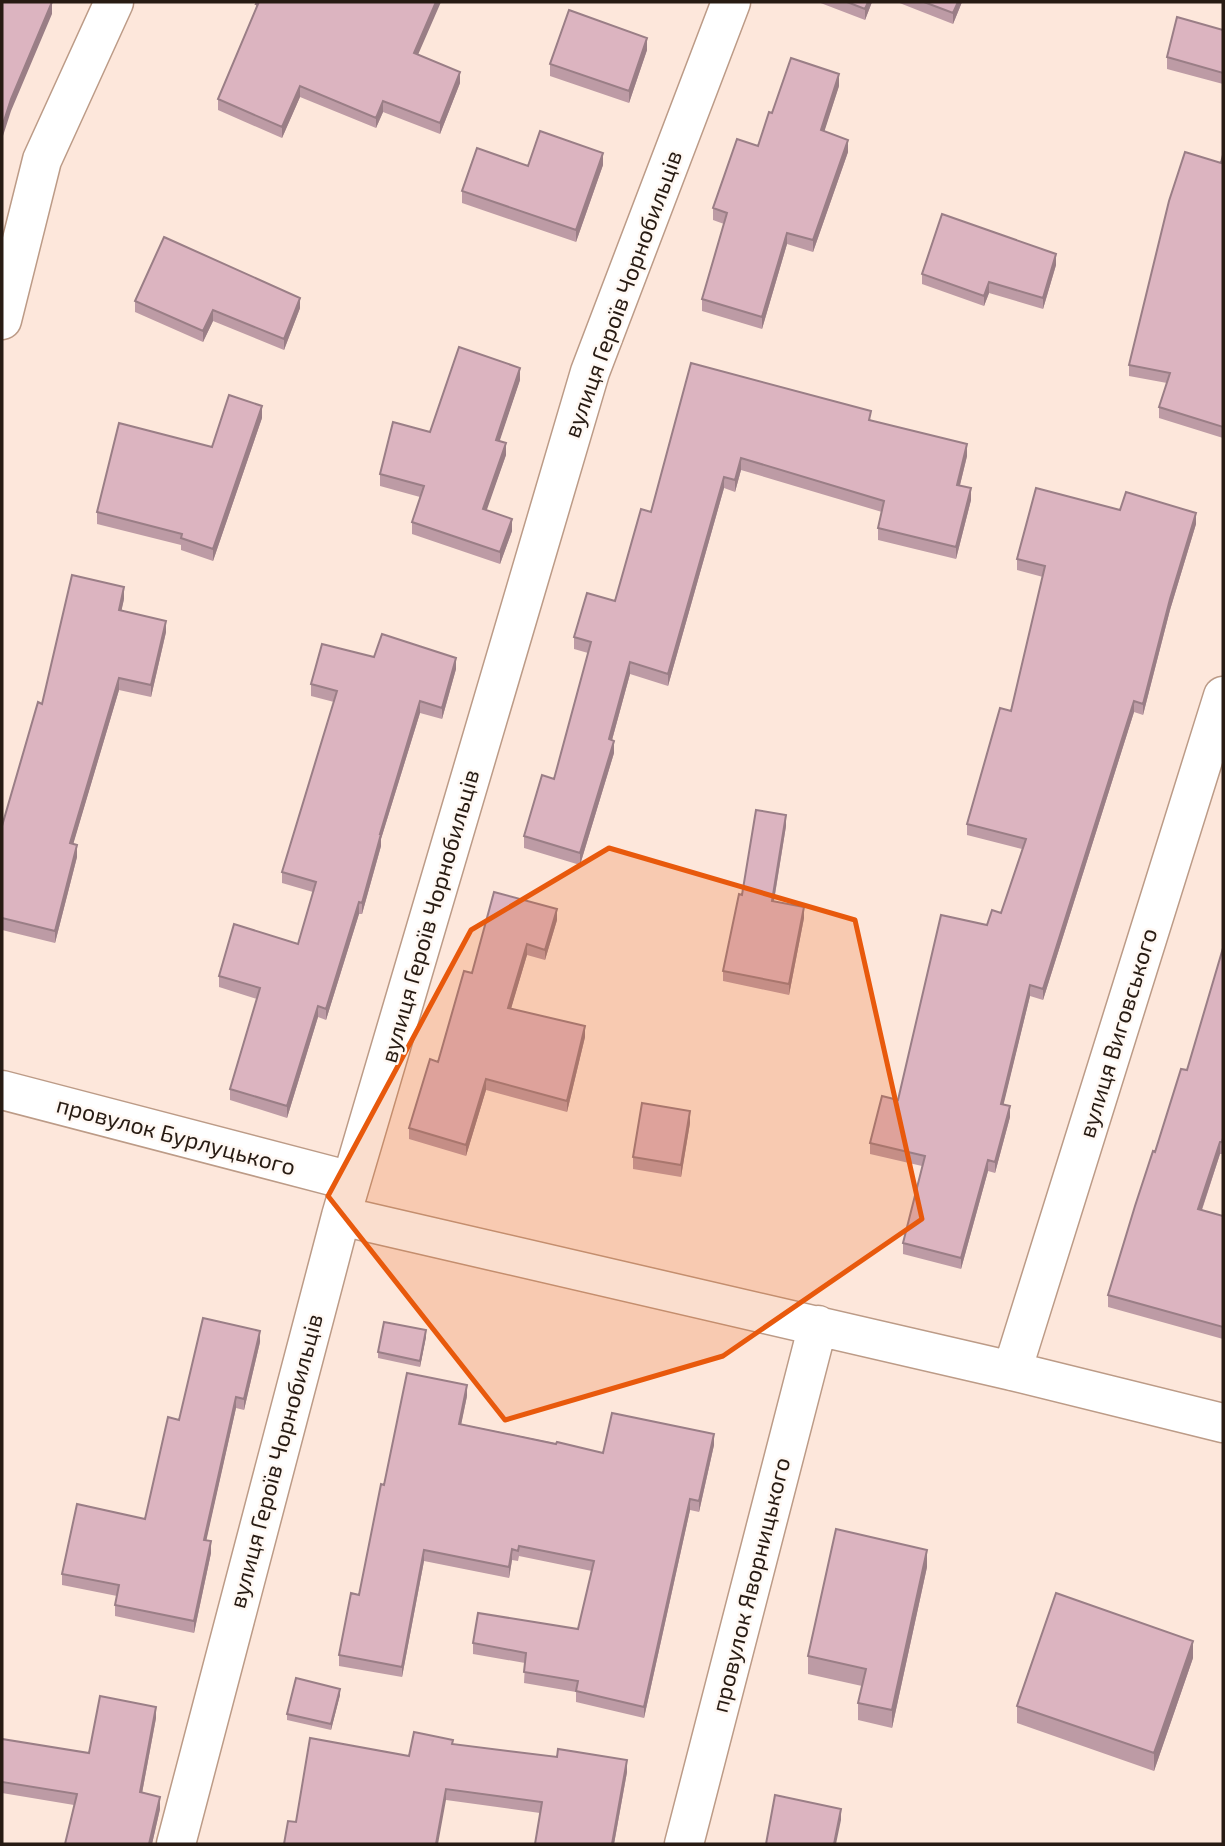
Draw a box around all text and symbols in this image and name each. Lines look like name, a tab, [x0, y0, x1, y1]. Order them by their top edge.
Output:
street label: вулиця Героїв Чорнобильців	[557, 146, 688, 442]
street label: вулиця Героїв Чорнобильців	[374, 766, 485, 1066]
street label: вулиця Виговського	[1072, 924, 1163, 1141]
street label: провулок Бурлуцького	[53, 1090, 299, 1181]
street label: вулиця Героїв Чорнобильців	[222, 1310, 329, 1611]
street label: провулок Яворницького	[705, 1454, 796, 1716]

